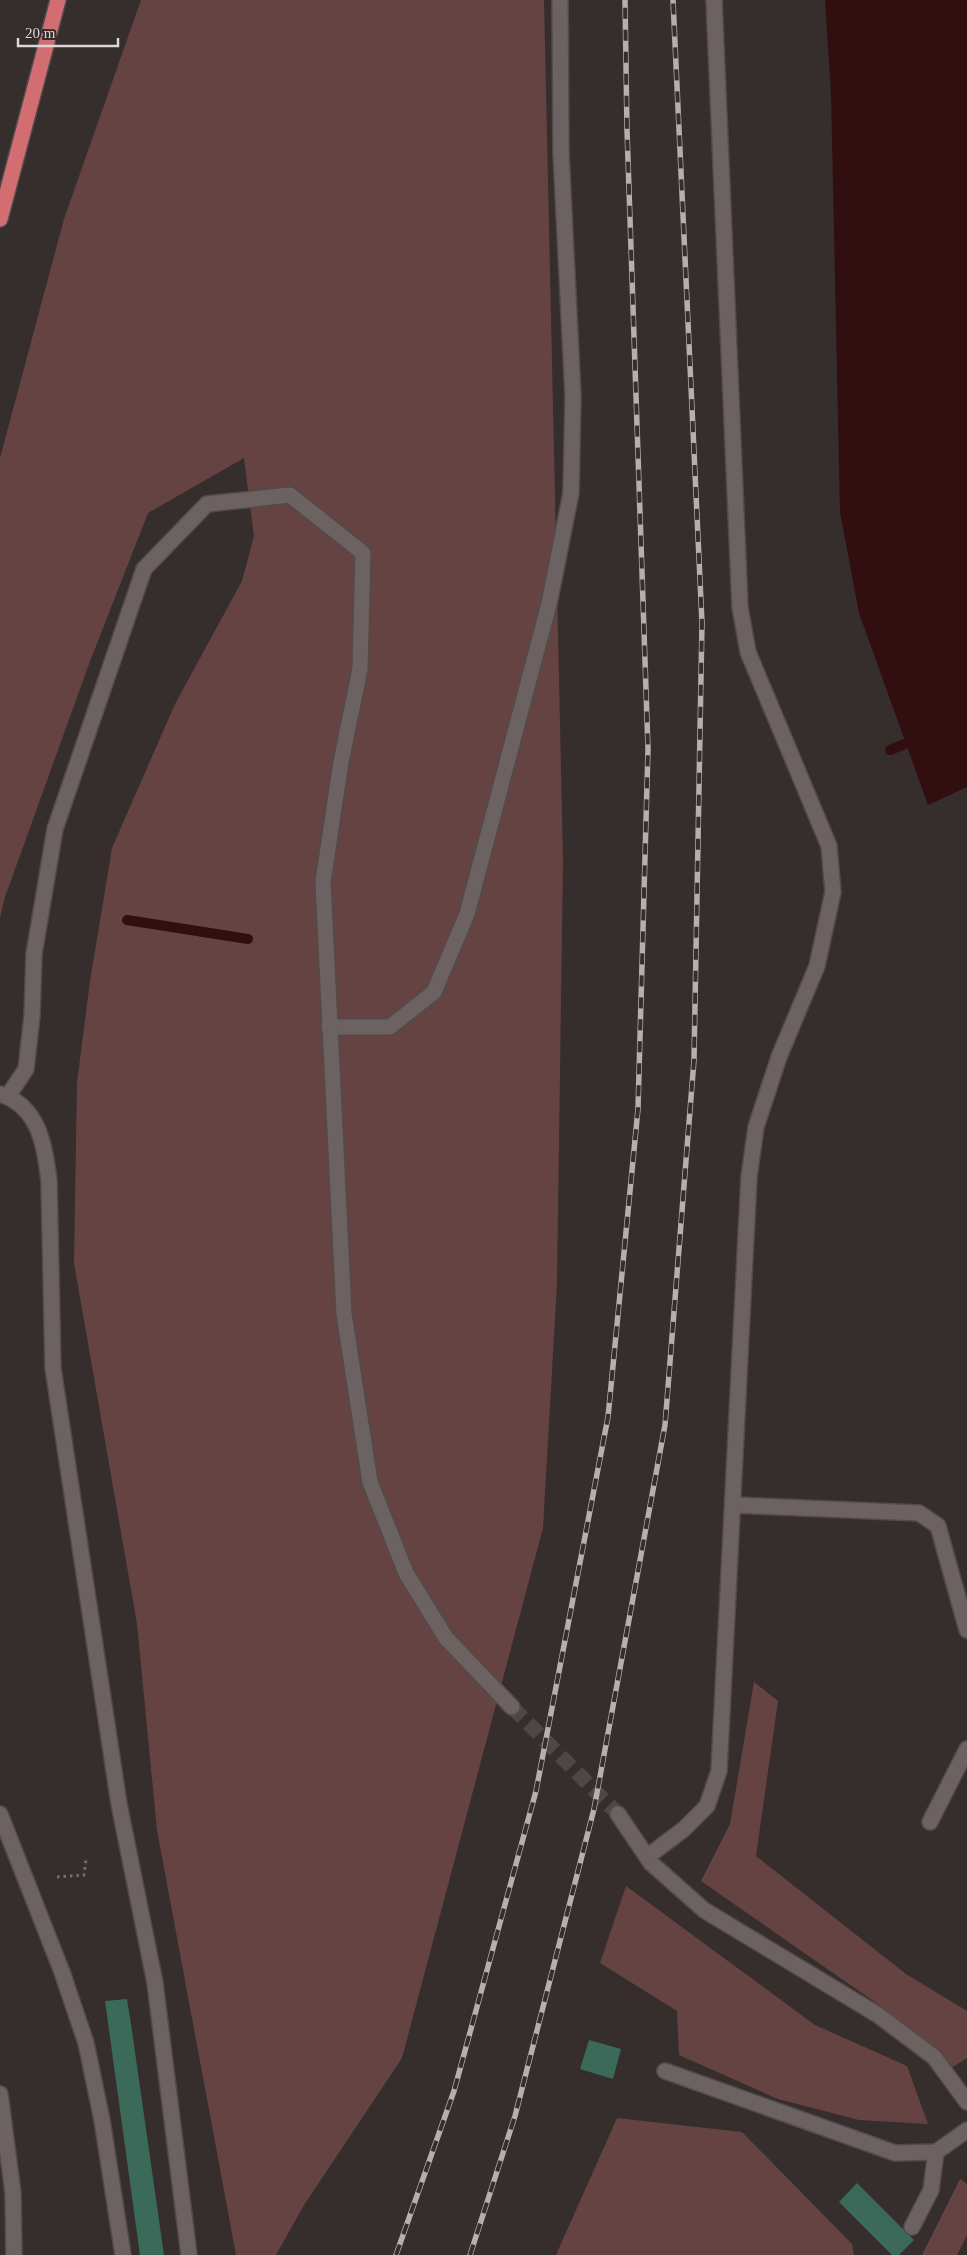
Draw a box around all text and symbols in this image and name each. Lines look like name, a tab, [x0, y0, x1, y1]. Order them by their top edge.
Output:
scale bar	[18, 15, 118, 47]
text: 20 m	[25, 25, 56, 41]

